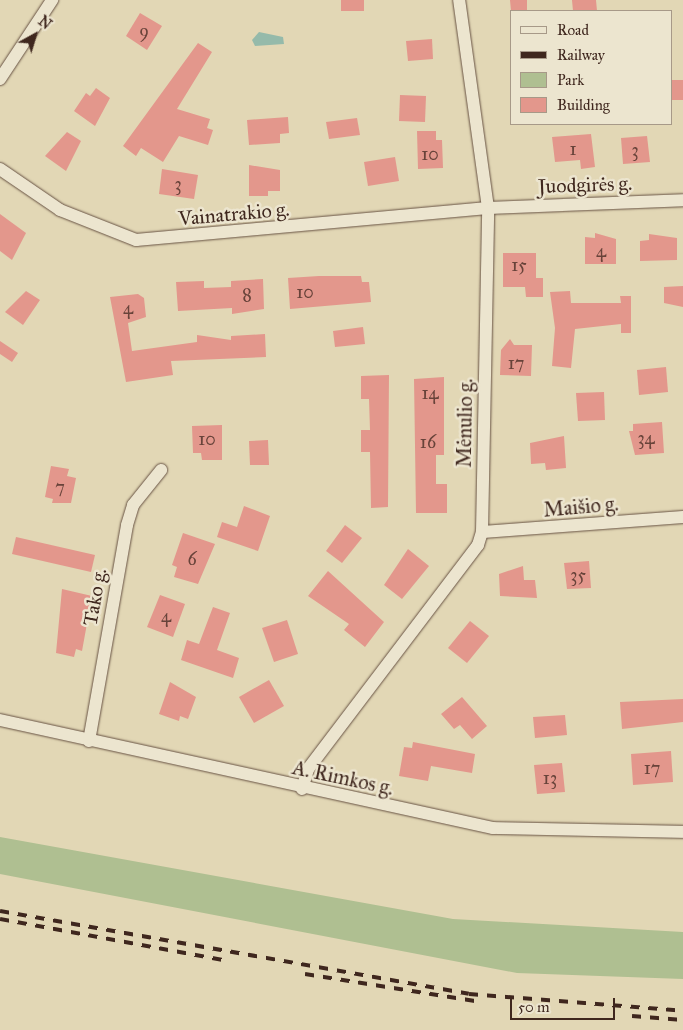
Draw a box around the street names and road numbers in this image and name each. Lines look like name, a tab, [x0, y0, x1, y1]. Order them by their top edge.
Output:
street label: Juodgirės g.	[538, 171, 632, 199]
street label: Vainatrakio g.	[178, 197, 290, 231]
street label: Mėnulio g.	[452, 378, 478, 468]
street label: Maišio g.	[542, 492, 620, 522]
street label: Tako g.	[78, 566, 112, 628]
street label: A. Rimkos g.	[290, 756, 396, 800]

